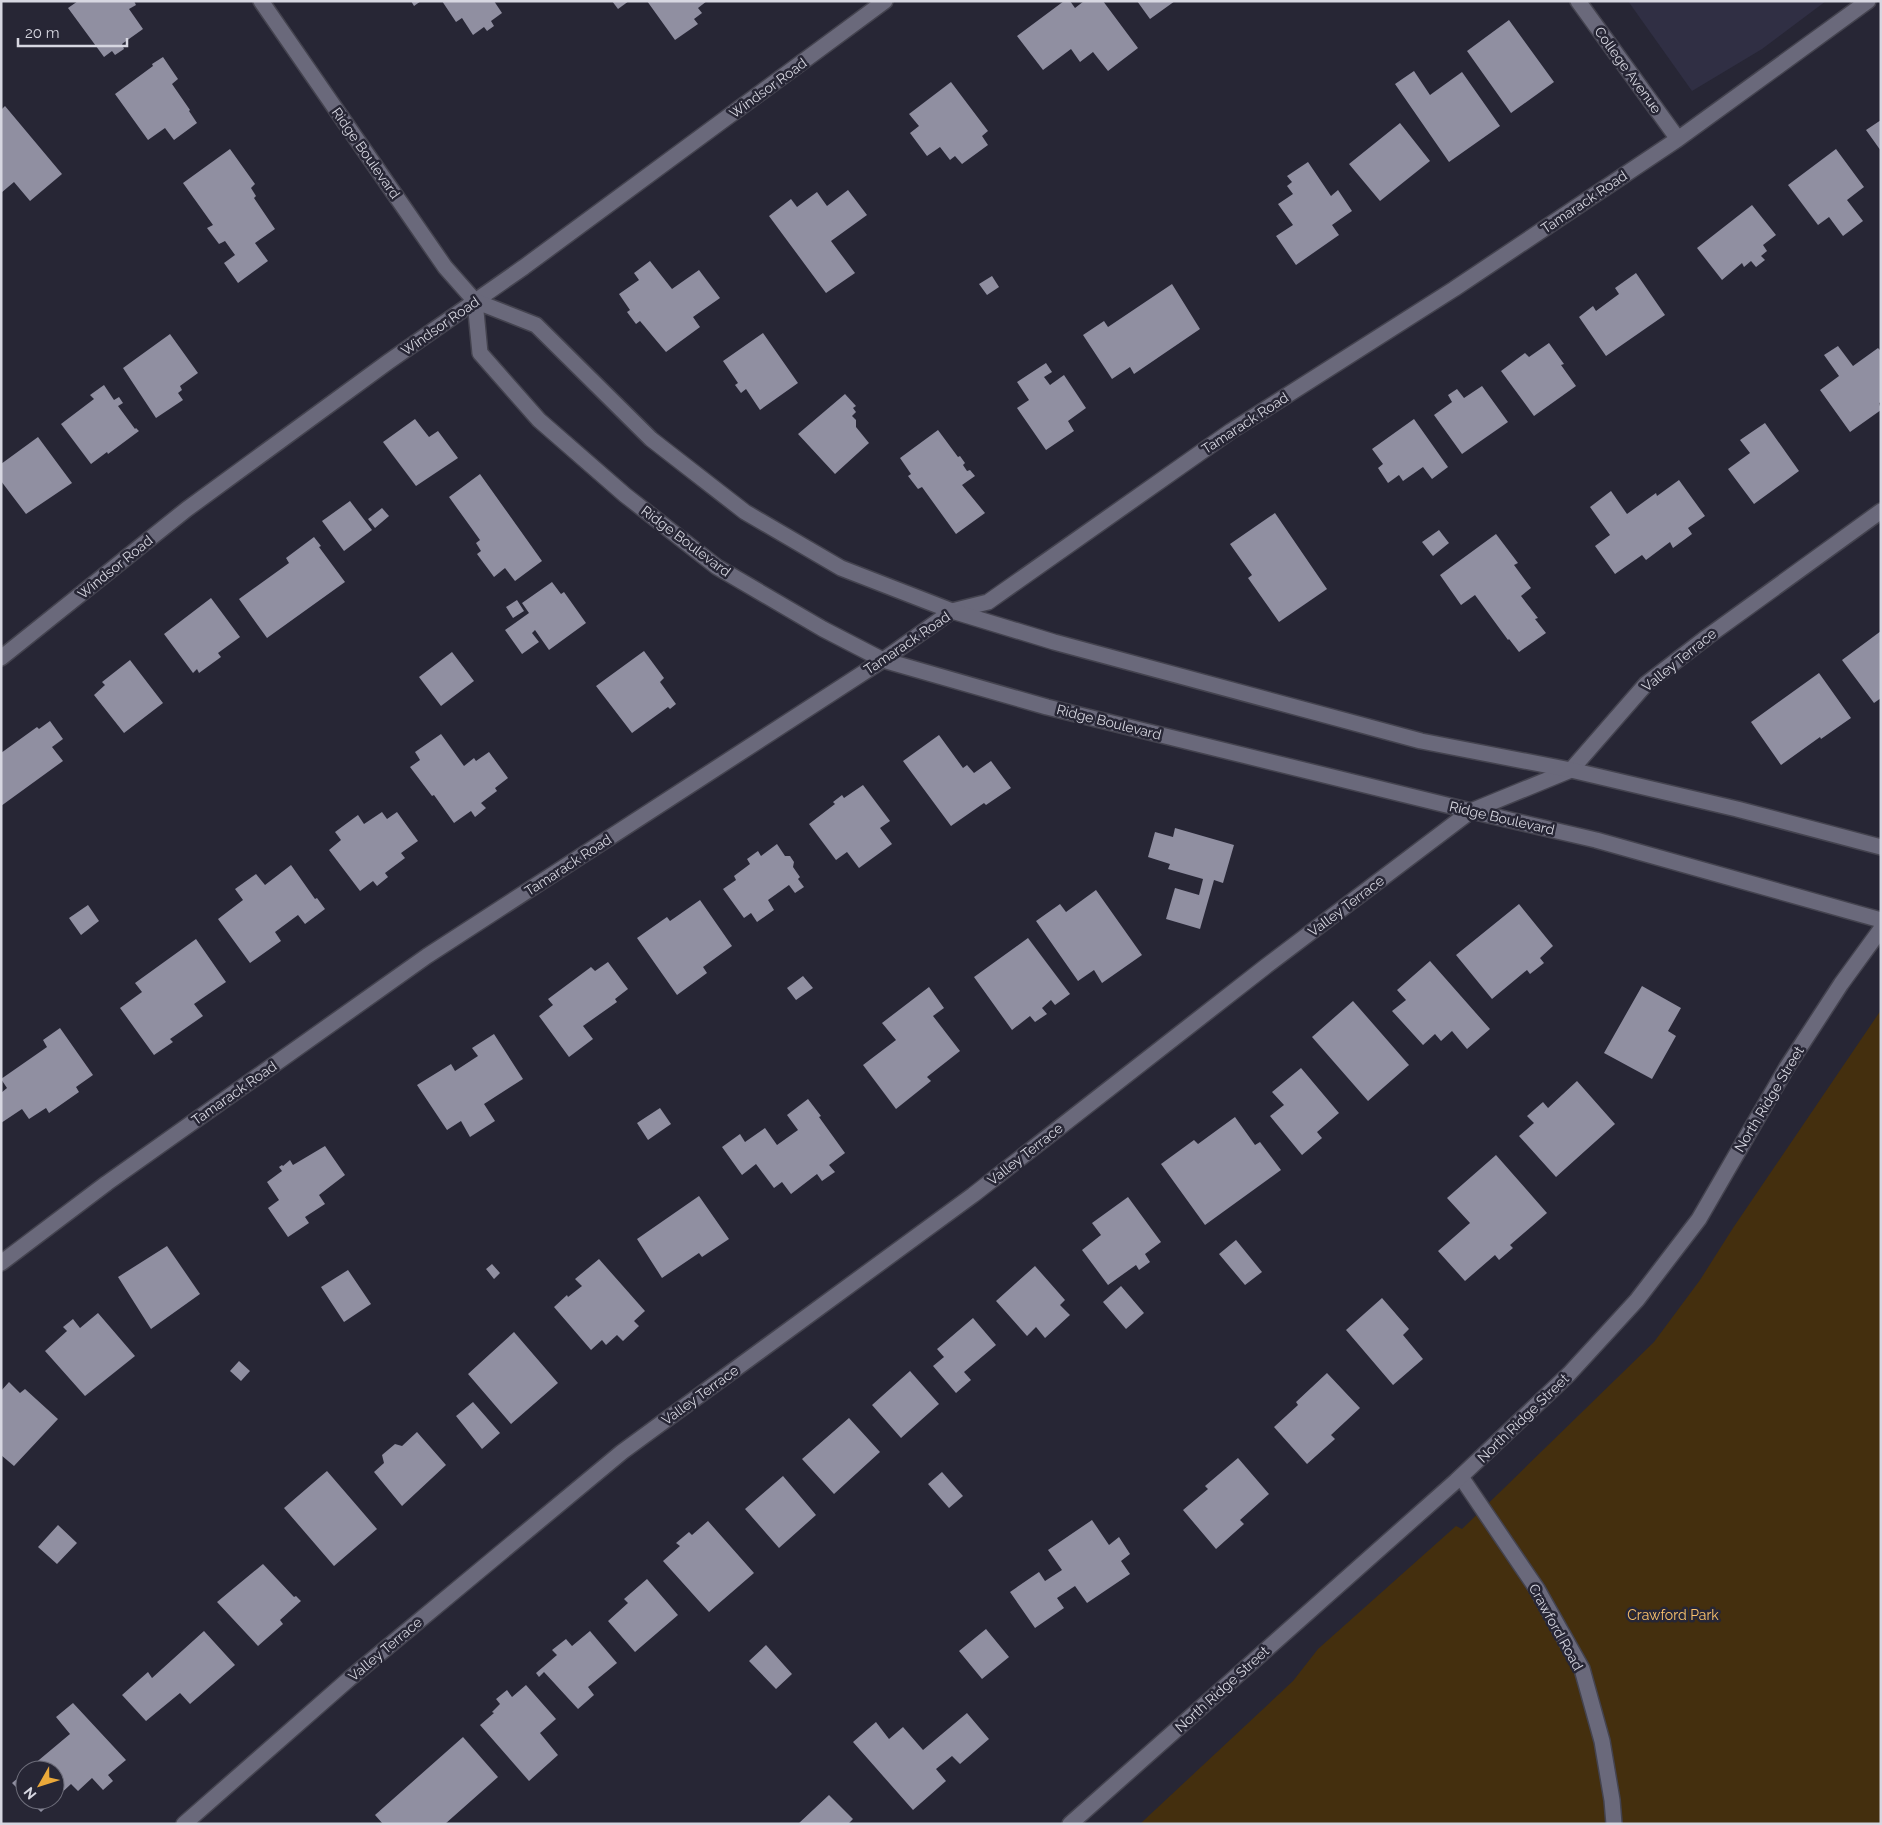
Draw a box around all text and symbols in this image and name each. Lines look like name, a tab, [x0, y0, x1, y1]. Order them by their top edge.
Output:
scale bar	[18, 15, 126, 47]
text: 20 m	[25, 24, 60, 42]
street label: College Avenue	[1591, 24, 1665, 116]
street label: Windsor Road	[726, 55, 810, 121]
street label: Ridge Boulevard	[329, 104, 403, 202]
street label: Tamarack Road	[1538, 167, 1630, 237]
street label: Windsor Road	[398, 293, 482, 359]
street label: Tamarack Road	[1199, 389, 1291, 457]
street label: Ridge Boulevard	[638, 502, 734, 580]
street label: Windsor Road	[74, 532, 156, 602]
street label: Tamarack Road	[861, 608, 953, 678]
street label: Valley Terrace	[1639, 625, 1719, 695]
street label: Ridge Boulevard	[1055, 701, 1163, 743]
street label: Ridge Boulevard	[1448, 798, 1556, 838]
street label: Tamarack Road	[522, 831, 614, 899]
street label: Valley Terrace	[1305, 872, 1387, 940]
street label: North Ridge Street	[1731, 1043, 1807, 1155]
street label: Tamarack Road	[188, 1058, 280, 1128]
street label: Valley Terrace	[984, 1120, 1066, 1188]
street label: Valley Terrace	[659, 1362, 741, 1428]
street label: North Ridge Street	[1474, 1370, 1572, 1466]
street label: Crawford Road	[1526, 1581, 1586, 1673]
park label: Crawford Park	[1627, 1607, 1719, 1623]
street label: Valley Terrace	[345, 1614, 425, 1684]
street label: North Ridge Street	[1172, 1643, 1272, 1735]
north arrow	[15, 1760, 65, 1810]
text: N	[20, 1784, 39, 1802]

